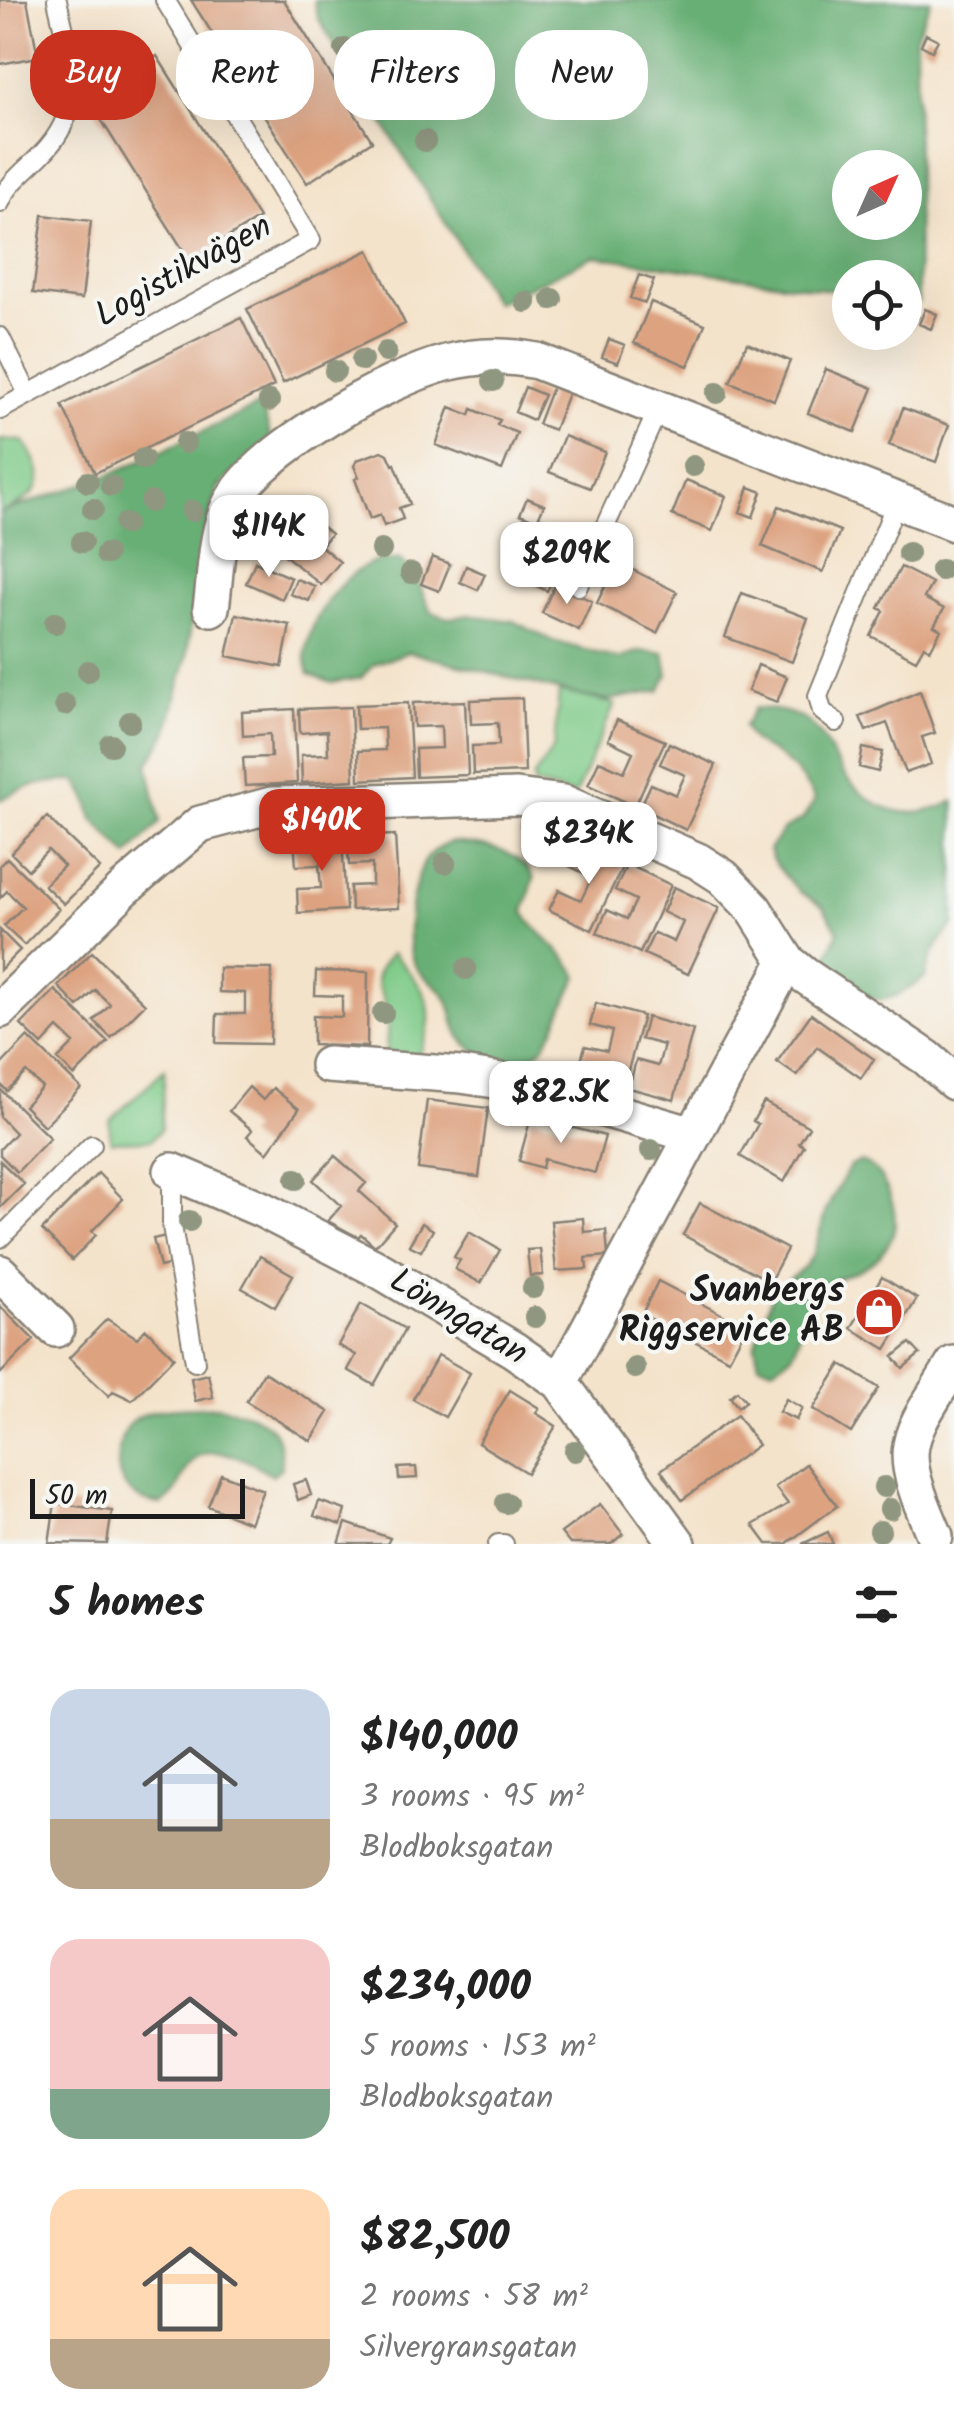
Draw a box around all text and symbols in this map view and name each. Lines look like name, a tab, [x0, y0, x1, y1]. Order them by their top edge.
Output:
chip: Buy	[30, 30, 156, 120]
chip: Rent	[176, 30, 314, 120]
chip: Filters	[334, 30, 495, 120]
chip: New	[515, 30, 648, 120]
north arrow	[832, 150, 922, 240]
map controls	[832, 150, 922, 350]
street label: Logistikvägen	[85, 200, 283, 344]
button: locate	[832, 260, 922, 350]
pin: $114K	[199, 495, 339, 580]
text: $114K	[232, 502, 306, 553]
pin: $209K	[497, 522, 637, 607]
text: $209K	[522, 529, 612, 580]
pin: $140K	[252, 789, 392, 874]
text: $140K	[281, 796, 363, 847]
pin: $234K	[519, 802, 659, 887]
text: $234K	[543, 809, 635, 860]
pin: $82.5K	[480, 1061, 642, 1146]
text: $82.5K	[511, 1068, 611, 1119]
street label: Lönngatan	[378, 1254, 538, 1382]
place label: Svanbergs Riggservice AB	[619, 1264, 844, 1360]
shop icon: Svanbergs Riggservice AB	[853, 1286, 905, 1338]
scale bar	[30, 1474, 245, 1518]
text: 50 m	[45, 1474, 108, 1519]
text: 5 homes	[50, 1571, 205, 1638]
icon: filters	[849, 1577, 904, 1632]
text: $140,000	[360, 1705, 518, 1772]
icon: home	[130, 1729, 250, 1849]
text: 3 rooms · 95 m²	[360, 1772, 584, 1823]
text: Blodboksgatan	[360, 1823, 553, 1874]
text: $234,000	[360, 1955, 531, 2022]
icon: home	[130, 1979, 250, 2099]
text: 5 rooms · 153 m²	[360, 2022, 596, 2073]
text: Blodboksgatan	[360, 2073, 553, 2124]
text: $82,500	[360, 2205, 509, 2272]
icon: home	[130, 2229, 250, 2349]
text: 2 rooms · 58 m²	[360, 2272, 588, 2323]
text: Silvergransgatan	[360, 2323, 577, 2374]

